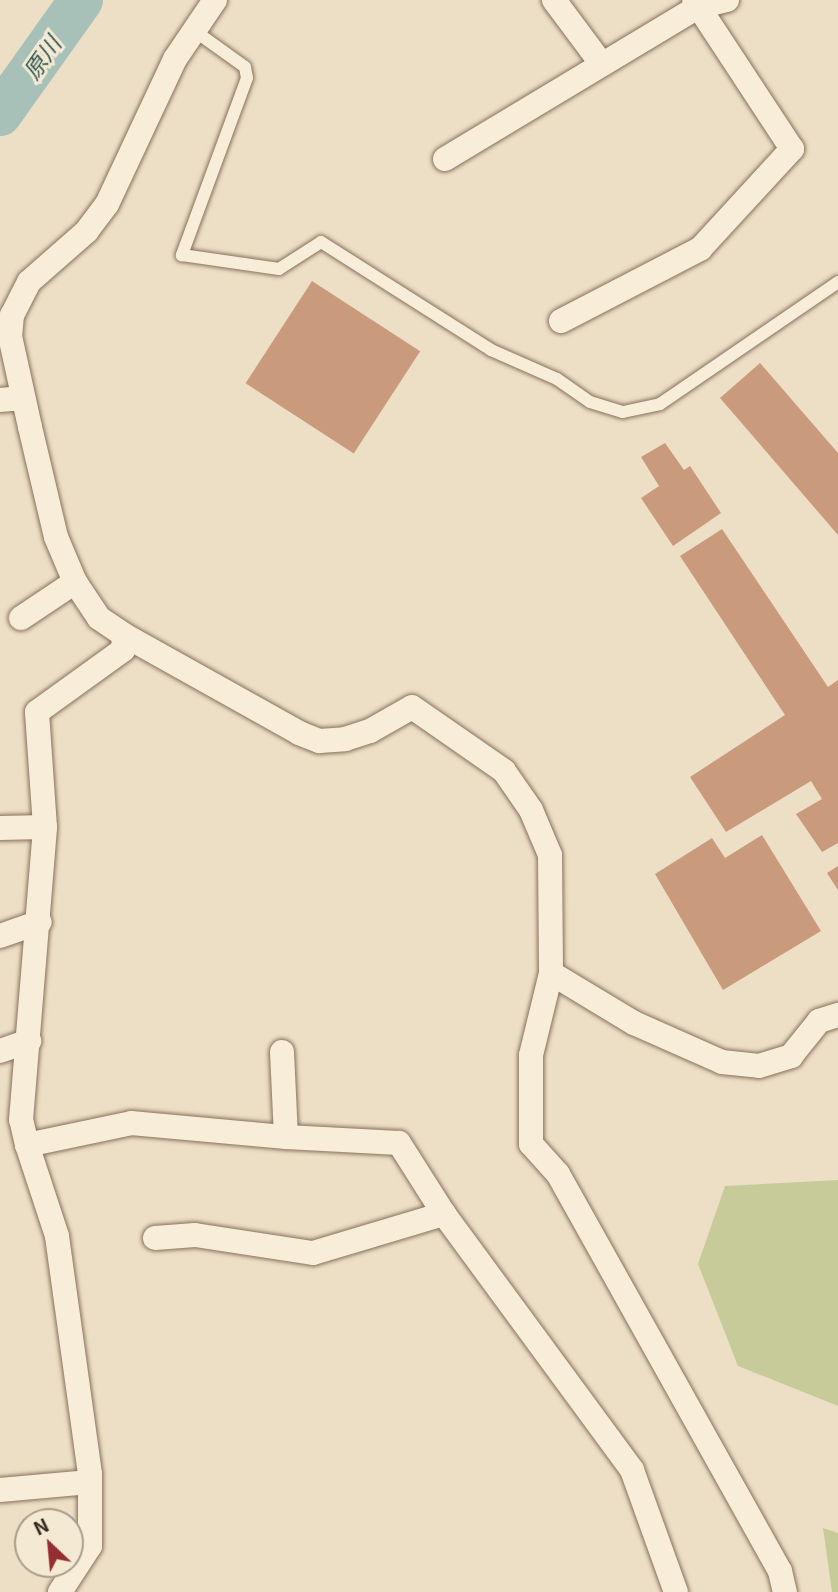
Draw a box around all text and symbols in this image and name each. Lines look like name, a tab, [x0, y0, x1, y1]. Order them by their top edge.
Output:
water label: 原川	[17, 30, 65, 84]
north arrow	[14, 1508, 84, 1578]
text: N	[28, 1510, 53, 1541]

